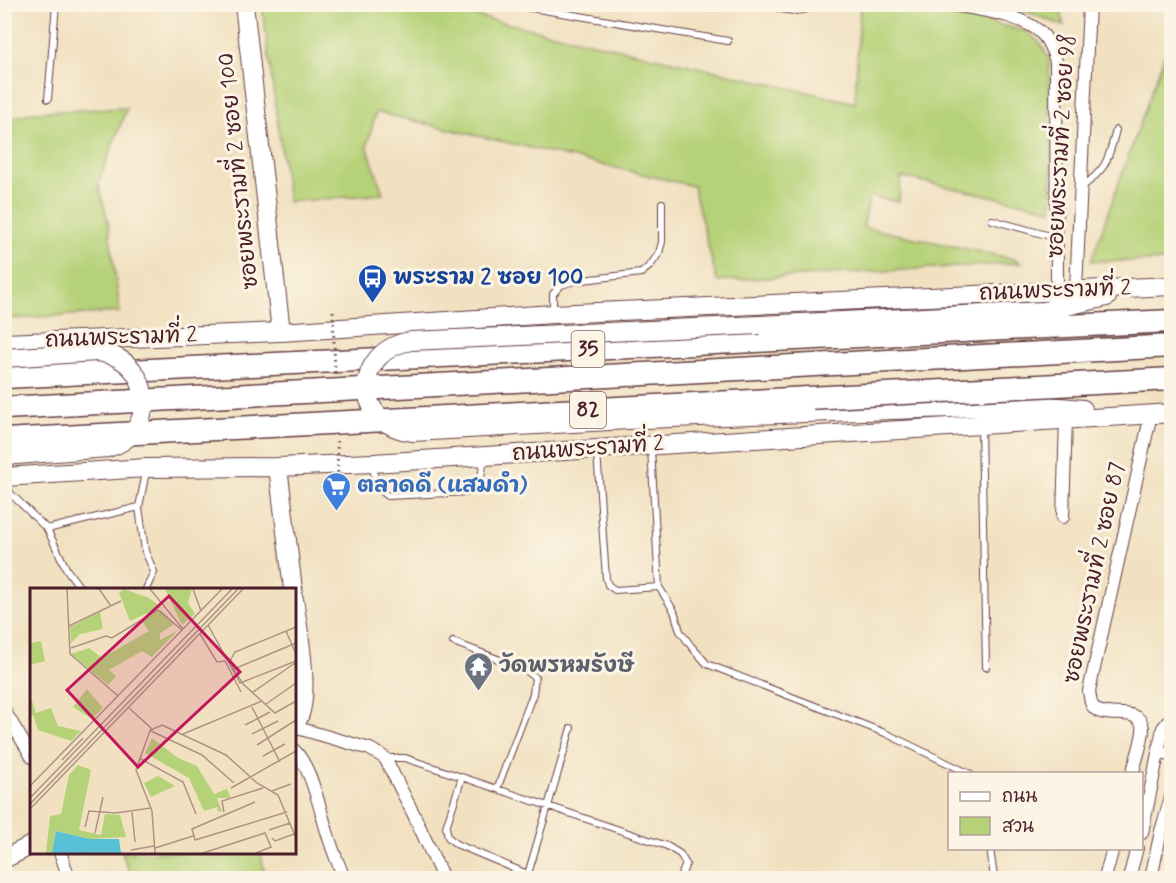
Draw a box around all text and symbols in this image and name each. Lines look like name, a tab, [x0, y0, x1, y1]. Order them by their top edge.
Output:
street label: ซอยพระรามที่ 2 ซอย 98	[1034, 33, 1082, 259]
street label: ซอยพระรามที่ 2 ซอย 100	[205, 51, 265, 291]
bus stop icon: พระราม 2 ซอย 100	[356, 262, 388, 304]
place label: พระราม 2 ซอย 100	[393, 264, 583, 292]
street label: ถนนพระรามที่ 2	[978, 266, 1132, 308]
street label: ถนนพระรามที่ 2	[44, 313, 198, 355]
road number: 35	[572, 331, 604, 367]
road number: 82	[570, 392, 606, 428]
street label: ถนนพระรามที่ 2	[511, 422, 665, 468]
street label: ซอยพระรามที่ 2 ซอย 87	[1050, 458, 1132, 686]
supermarket icon: ตลาดดี (แสมดำ)	[320, 470, 352, 512]
place label: ตลาดดี (แสมดำ)	[357, 470, 527, 500]
inset map	[30, 588, 296, 853]
temple icon: วัดพรหมรังษี	[462, 650, 494, 692]
place label: วัดพรหมรังษี	[499, 651, 635, 680]
legend	[948, 772, 1143, 850]
text: ถนน	[1002, 785, 1037, 809]
text: สวน	[1002, 815, 1034, 839]

